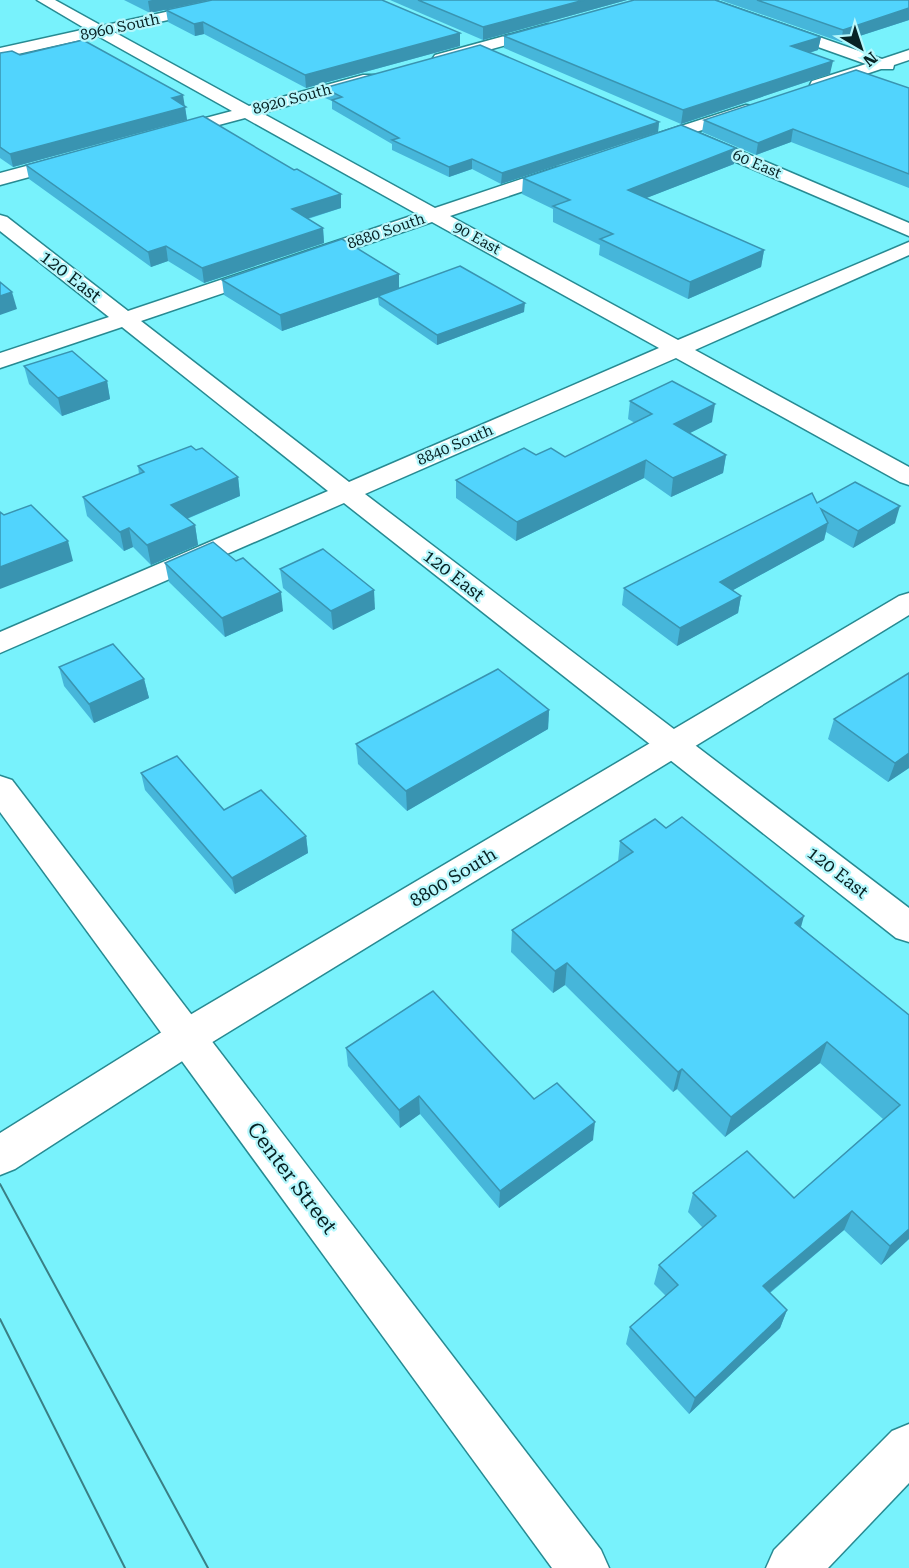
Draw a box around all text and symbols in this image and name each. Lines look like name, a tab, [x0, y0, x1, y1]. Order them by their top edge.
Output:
street label: 8960 South	[79, 10, 162, 44]
north arrow	[831, 18, 891, 78]
text: N	[859, 48, 881, 71]
street label: 8920 South	[251, 80, 334, 118]
street label: 60 East	[730, 146, 784, 182]
street label: 8880 South	[345, 209, 427, 253]
street label: 90 East	[450, 218, 504, 258]
street label: 120 East	[36, 246, 106, 306]
street label: 8840 South	[414, 421, 496, 469]
street label: 120 East	[419, 545, 489, 605]
street label: 120 East	[803, 842, 873, 902]
street label: 8800 South	[406, 843, 500, 911]
street label: Center Street	[242, 1117, 342, 1239]

